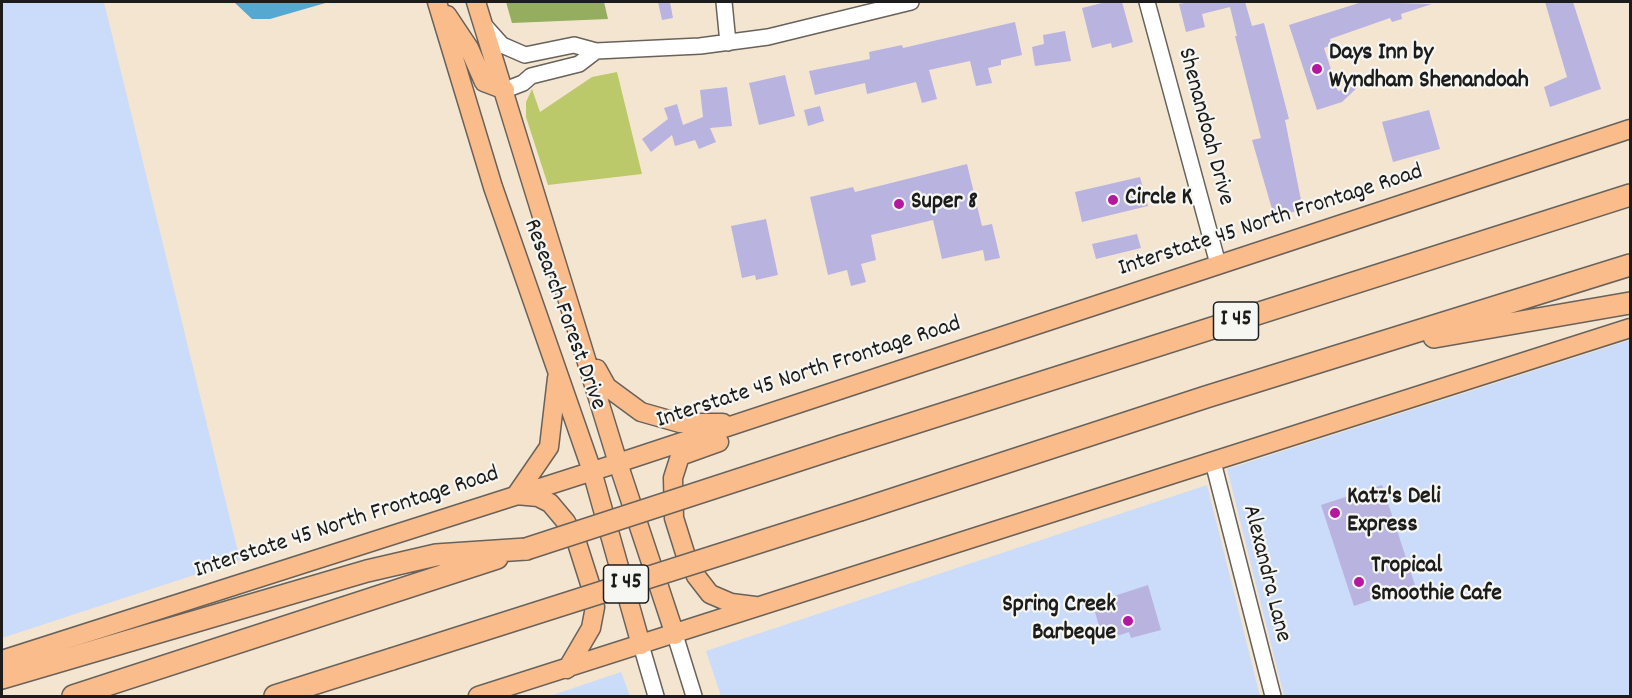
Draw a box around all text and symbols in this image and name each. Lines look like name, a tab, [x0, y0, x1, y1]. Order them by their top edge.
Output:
place label: Days Inn by Wyndham Shenandoah	[1329, 41, 1529, 97]
street label: Shenandoah Drive	[1169, 45, 1239, 209]
marker: Days Inn by Wyndham Shenandoah	[1310, 62, 1324, 76]
street label: Interstate 45 North Frontage Road	[1115, 159, 1427, 285]
place label: Circle K	[1125, 186, 1193, 214]
place label: Super 8	[911, 190, 978, 218]
marker: Circle K	[1106, 193, 1120, 207]
marker: Super 8	[892, 197, 906, 211]
street label: Research Forest Drive	[515, 216, 611, 414]
road number: I 45	[1214, 302, 1258, 340]
street label: Interstate 45 North Frontage Road	[653, 311, 965, 437]
street label: Interstate 45 North Frontage Road	[191, 461, 503, 587]
place label: Katz's Deli Express	[1347, 485, 1441, 541]
street label: Alexandra Lane	[1234, 502, 1296, 646]
marker: Katz's Deli Express	[1328, 506, 1342, 520]
place label: Tropical Smoothie Cafe	[1371, 554, 1502, 610]
road number: I 45	[604, 565, 648, 603]
marker: Tropical Smoothie Cafe	[1352, 575, 1366, 589]
place label: Spring Creek Barbeque	[1002, 593, 1116, 649]
marker: Spring Creek Barbeque	[1121, 614, 1135, 628]

